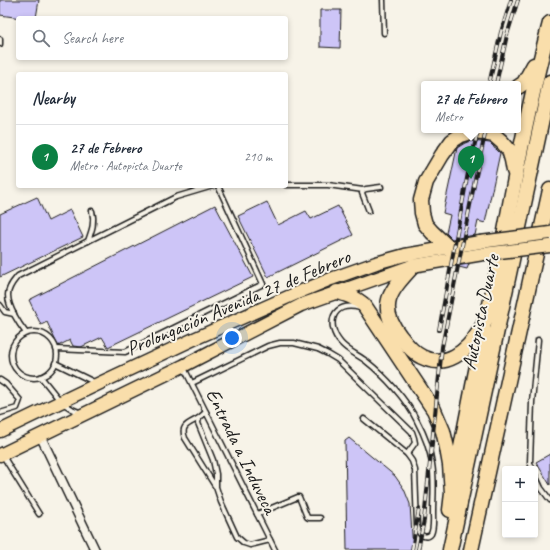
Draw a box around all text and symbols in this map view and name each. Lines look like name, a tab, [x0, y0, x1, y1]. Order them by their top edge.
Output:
search box	[16, 16, 288, 60]
icon: search	[30, 27, 52, 49]
text: Search here	[62, 29, 123, 48]
popup	[421, 81, 521, 133]
text: Nearby	[32, 88, 75, 109]
text: 27 de Febrero	[435, 90, 507, 109]
text: Metro	[435, 109, 463, 125]
text: 27 de Febrero	[70, 139, 141, 158]
pin: 1	[458, 146, 484, 179]
text: 1	[42, 149, 48, 165]
text: 210 m	[244, 149, 272, 165]
text: Metro · Autopista Duarte	[70, 158, 182, 174]
street label: Prolongación Avenida 27 de Febrero	[123, 244, 355, 361]
street label: Autopista Duarte	[456, 251, 505, 372]
your location	[222, 328, 242, 348]
street label: Entrada a Induveca	[200, 384, 283, 520]
map controls	[502, 466, 538, 538]
button: +	[502, 466, 538, 502]
button: −	[502, 502, 538, 538]

